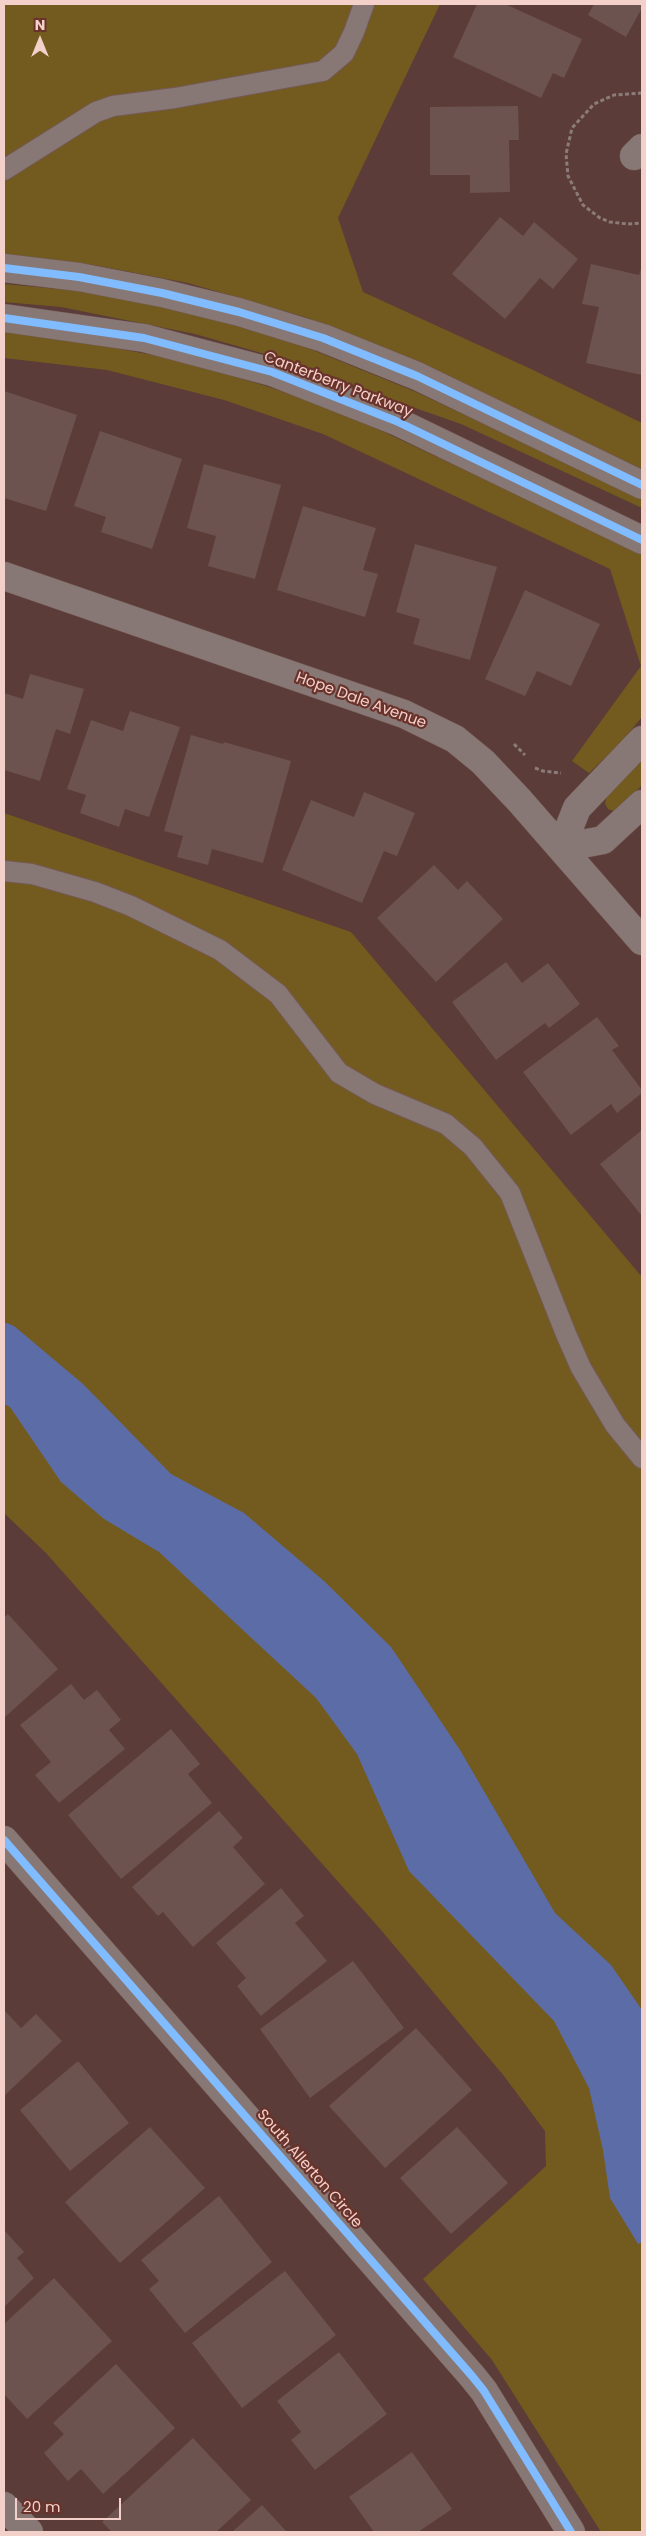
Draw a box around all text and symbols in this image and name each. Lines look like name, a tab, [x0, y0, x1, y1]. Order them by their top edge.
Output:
north arrow	[15, 15, 65, 65]
text: N	[35, 15, 45, 35]
street label: Canterberry Parkway	[261, 348, 415, 422]
street label: Hope Dale Avenue	[293, 669, 429, 733]
street label: South Allerton Circle	[253, 2106, 365, 2232]
scale bar	[18, 2488, 124, 2520]
text: 20 m	[23, 2496, 61, 2517]

